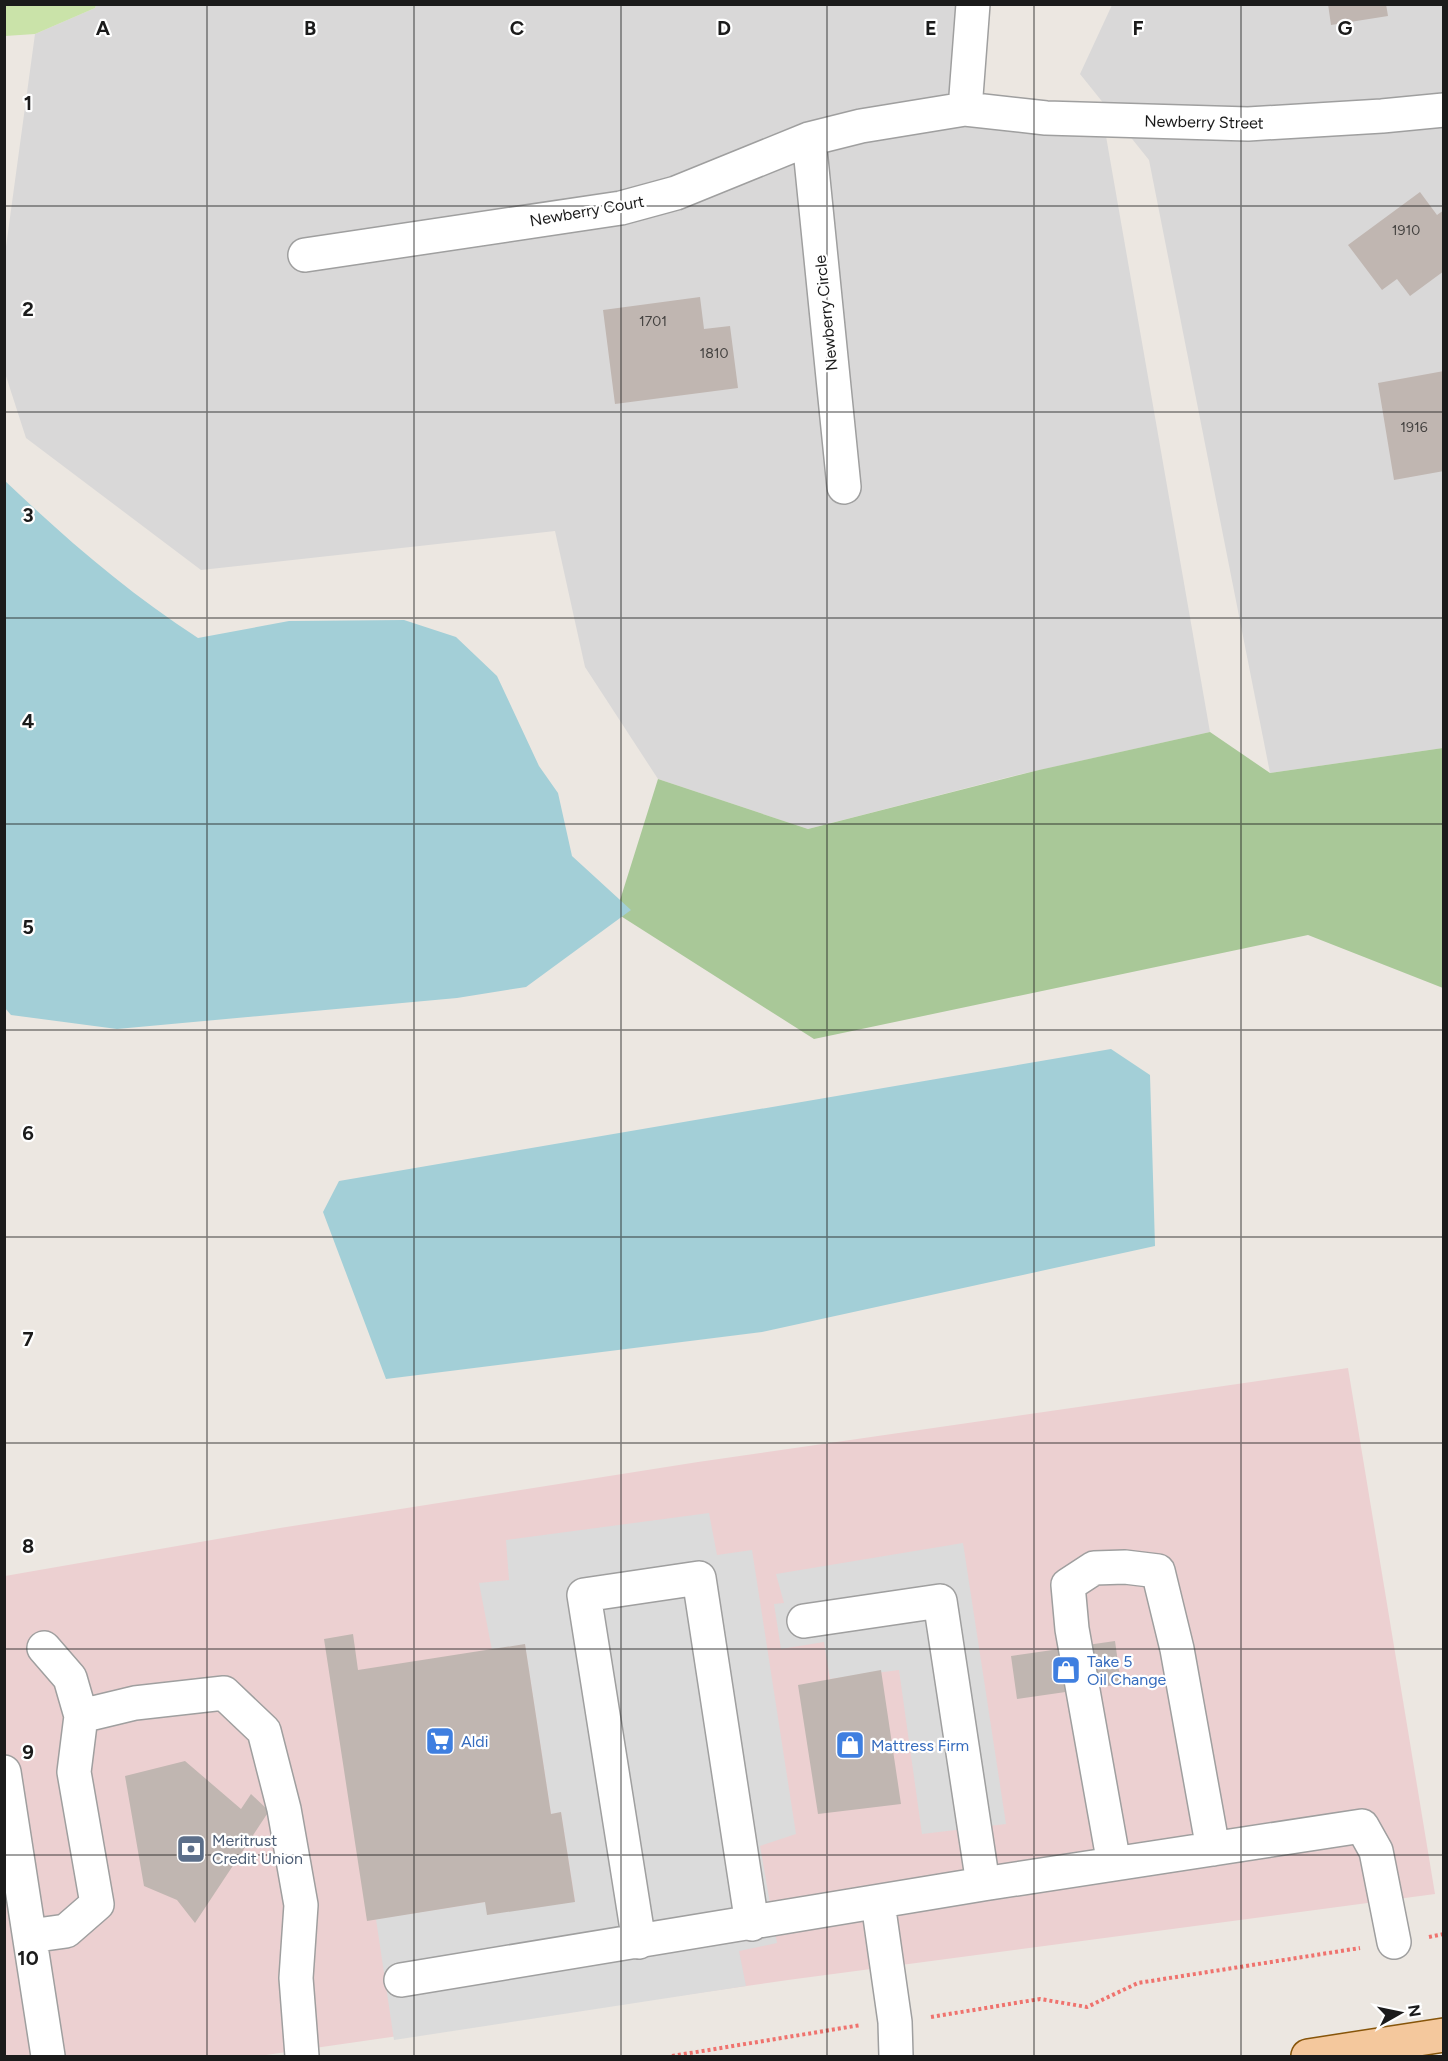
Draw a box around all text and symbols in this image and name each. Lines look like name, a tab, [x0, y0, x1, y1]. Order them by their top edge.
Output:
text: A	[96, 16, 111, 40]
text: B	[304, 16, 316, 40]
text: C	[510, 16, 524, 40]
text: D	[717, 16, 731, 40]
text: E	[925, 16, 937, 40]
text: F	[1132, 16, 1144, 40]
text: G	[1338, 16, 1353, 40]
text: 1	[24, 91, 32, 115]
street label: Newberry Street	[1144, 111, 1264, 133]
street label: Newberry Court	[528, 192, 646, 230]
house number: 1910	[1392, 222, 1420, 239]
street label: Newberry Circle	[810, 254, 842, 372]
text: 2	[22, 297, 34, 321]
house number: 1701	[639, 313, 667, 330]
house number: 1810	[699, 345, 729, 362]
house number: 1916	[1400, 419, 1428, 436]
text: 3	[22, 503, 34, 527]
text: 4	[22, 709, 35, 733]
text: 5	[22, 915, 34, 939]
text: 6	[22, 1121, 34, 1145]
text: 7	[22, 1327, 34, 1351]
text: 8	[22, 1534, 34, 1558]
place label: Take 5 Oil Change	[1087, 1652, 1167, 1689]
shop icon: Take 5 Oil Change	[1050, 1654, 1082, 1686]
supermarket icon: Aldi	[424, 1725, 456, 1757]
shop icon: Mattress Firm	[834, 1729, 866, 1761]
place label: Aldi	[461, 1732, 488, 1751]
place label: Mattress Firm	[871, 1736, 969, 1755]
text: 9	[22, 1740, 34, 1764]
place label: Meritrust Credit Union	[212, 1831, 303, 1868]
bank icon: Meritrust Credit Union	[175, 1833, 207, 1865]
text: 10	[17, 1946, 39, 1970]
north arrow	[1370, 1983, 1430, 2043]
text: N	[1404, 2003, 1425, 2018]

